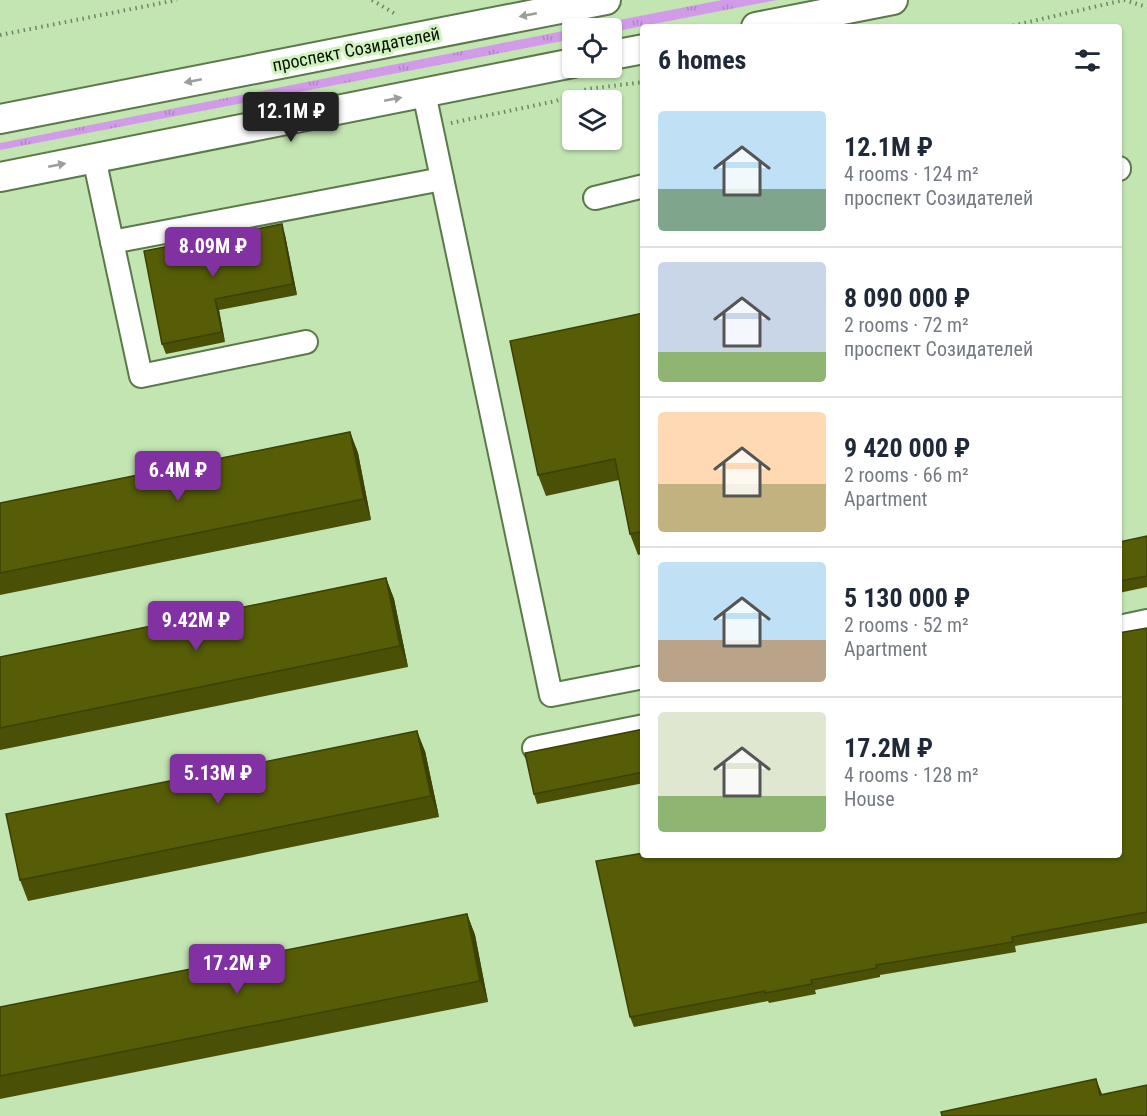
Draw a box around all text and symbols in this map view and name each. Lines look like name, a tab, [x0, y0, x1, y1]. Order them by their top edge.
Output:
one-way arrow	[519, 11, 538, 20]
map controls	[562, 18, 622, 150]
button: locate	[562, 18, 622, 78]
street label: проспект Созидателей	[270, 22, 442, 76]
icon: filters	[1071, 44, 1104, 77]
text: 6 homes	[658, 45, 746, 75]
one-way arrow	[183, 77, 202, 86]
button: layers	[562, 90, 622, 150]
pin: 12.1M ₽	[236, 92, 346, 143]
one-way arrow	[384, 94, 403, 103]
text: 12.1M ₽	[257, 99, 325, 123]
text: 12.1M ₽	[844, 132, 933, 162]
icon: home	[706, 135, 778, 207]
one-way arrow	[48, 160, 67, 169]
text: 4 rooms · 124 m²	[844, 162, 979, 186]
text: проспект Созидателей	[844, 186, 1033, 210]
pin: 8.09M ₽	[158, 227, 268, 278]
text: 8.09M ₽	[179, 234, 247, 258]
text: 8 090 000 ₽	[844, 283, 970, 313]
icon: home	[706, 286, 778, 358]
text: 2 rooms · 72 m²	[844, 313, 969, 337]
text: проспект Созидателей	[844, 337, 1033, 361]
text: 9 420 000 ₽	[844, 433, 970, 463]
icon: home	[706, 436, 778, 508]
pin: 6.4M ₽	[129, 451, 227, 502]
text: 6.4M ₽	[149, 458, 207, 482]
text: 2 rooms · 66 m²	[844, 463, 969, 487]
text: Apartment	[844, 487, 928, 511]
text: 5 130 000 ₽	[844, 583, 970, 613]
icon: home	[706, 586, 778, 658]
pin: 9.42M ₽	[141, 601, 251, 652]
text: 9.42M ₽	[162, 608, 230, 632]
text: 2 rooms · 52 m²	[844, 613, 969, 637]
text: Apartment	[844, 637, 928, 661]
text: 17.2M ₽	[844, 733, 933, 763]
icon: home	[706, 736, 778, 808]
pin: 5.13M ₽	[163, 754, 273, 805]
text: 5.13M ₽	[184, 761, 252, 785]
text: 4 rooms · 128 m²	[844, 763, 979, 787]
text: House	[844, 787, 895, 811]
pin: 17.2M ₽	[182, 944, 292, 995]
text: 17.2M ₽	[203, 951, 271, 975]

